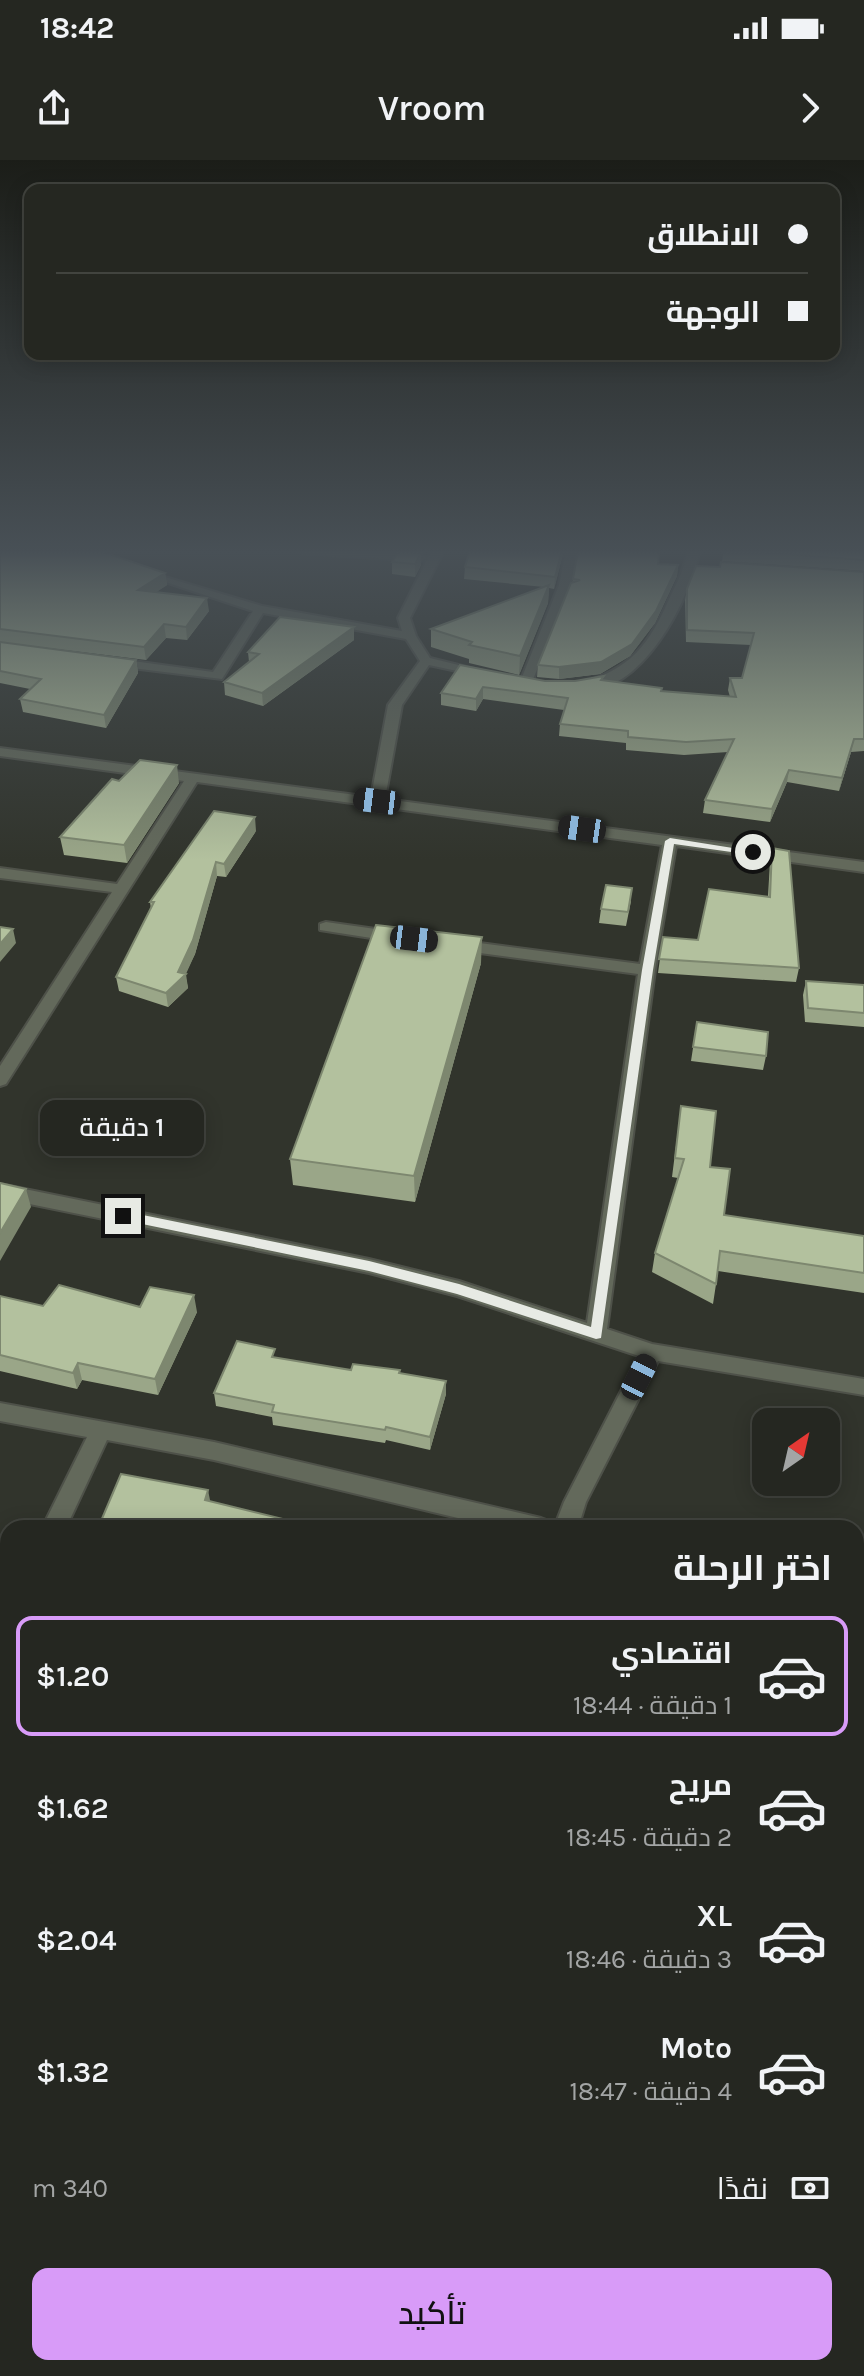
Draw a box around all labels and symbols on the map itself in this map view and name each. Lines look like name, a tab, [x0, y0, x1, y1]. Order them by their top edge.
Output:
car	[352, 786, 402, 816]
car	[557, 814, 607, 844]
route start	[735, 834, 771, 870]
car	[389, 924, 439, 954]
callout: 1 دقيقة	[41, 1100, 205, 1156]
route end	[105, 1198, 141, 1234]
car	[617, 1350, 661, 1404]
north arrow	[752, 1408, 840, 1496]

